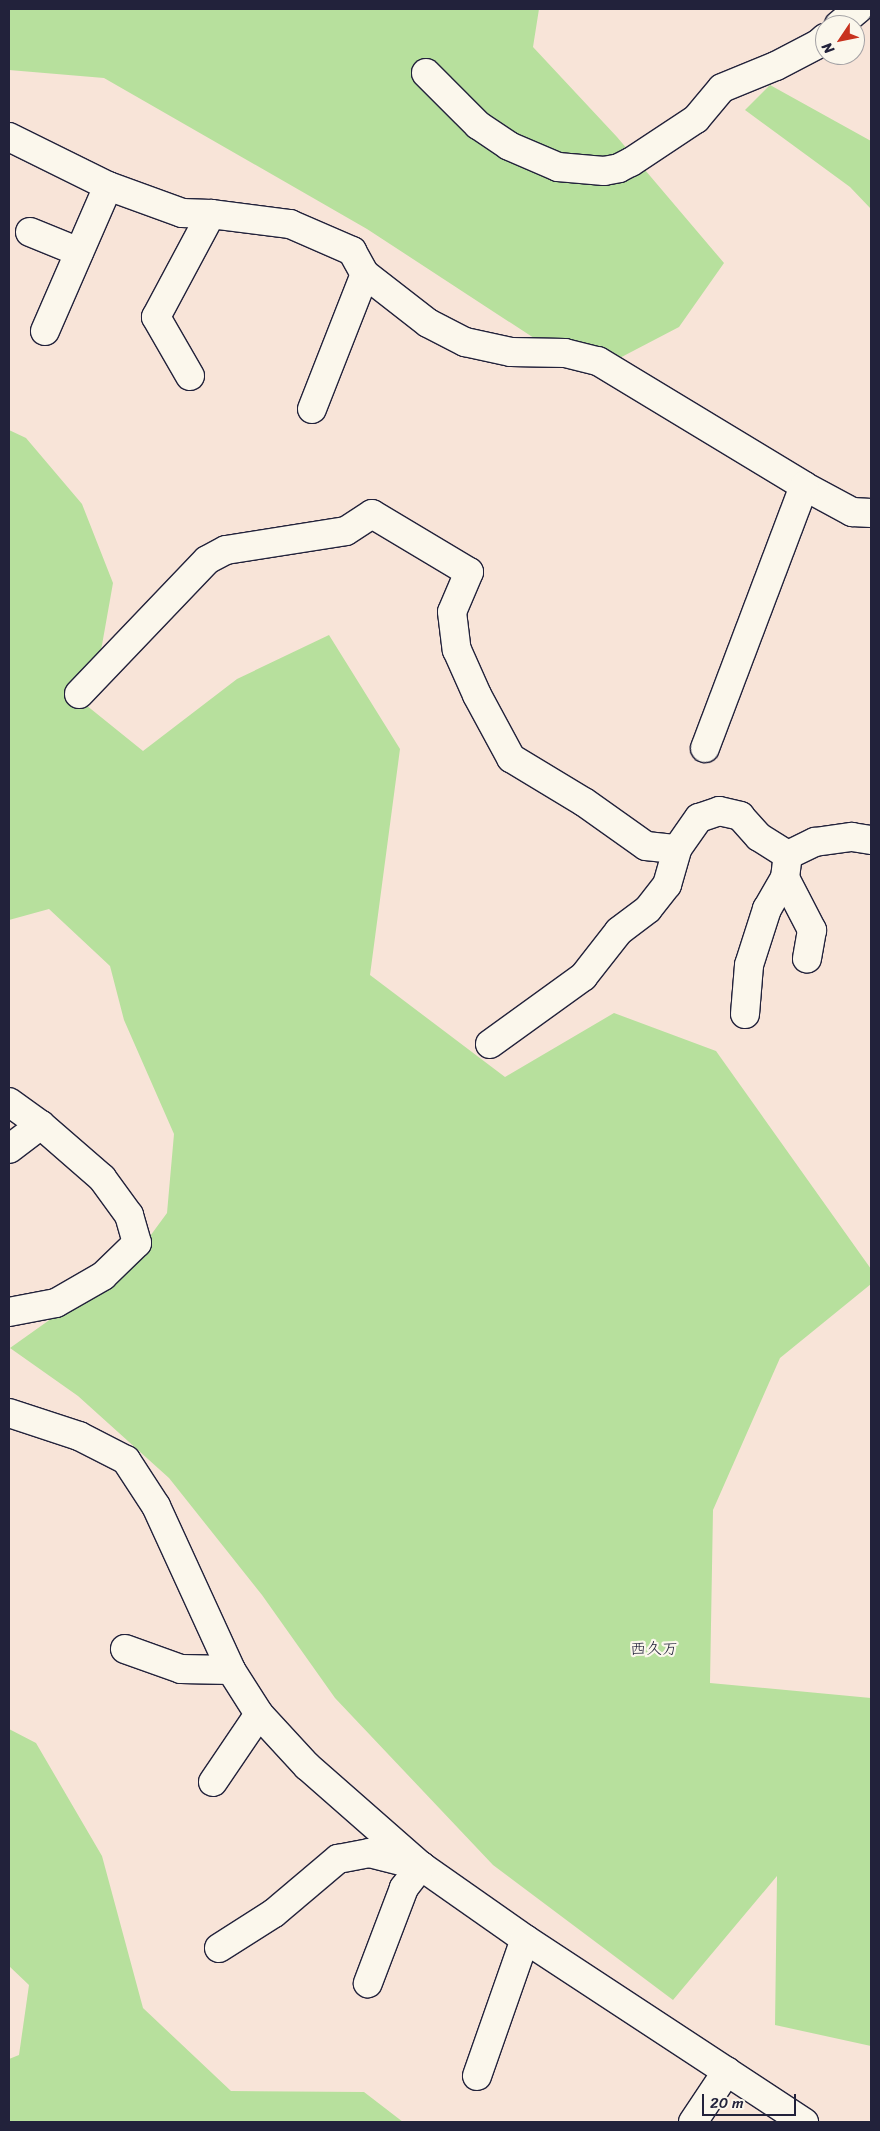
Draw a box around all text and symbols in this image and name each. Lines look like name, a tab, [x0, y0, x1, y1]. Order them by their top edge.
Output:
north arrow	[815, 15, 865, 65]
text: N	[815, 37, 841, 59]
district label: 西久万	[630, 1639, 678, 1659]
scale bar	[705, 2084, 799, 2116]
text: 20 m	[710, 2090, 744, 2116]

